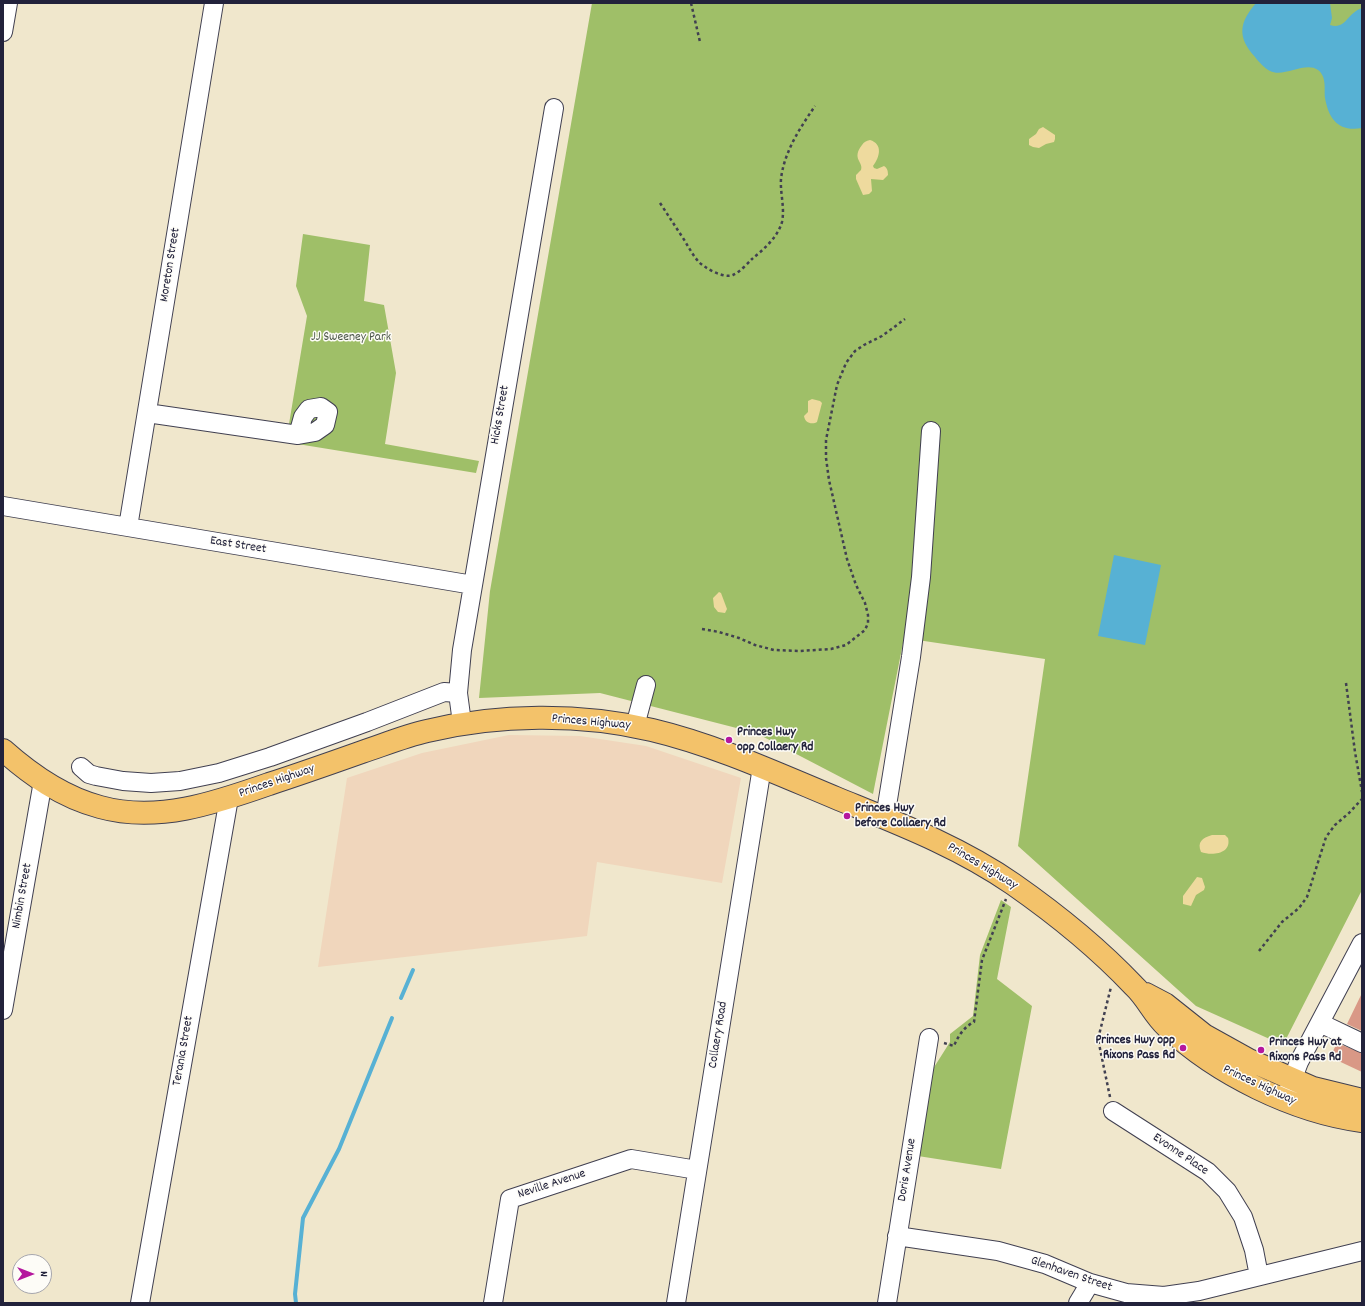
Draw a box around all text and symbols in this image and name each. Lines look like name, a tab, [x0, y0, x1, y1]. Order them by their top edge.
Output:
street label: Moreton Street	[157, 227, 185, 303]
park label: JJ Sweeney Park	[311, 330, 391, 346]
street label: Hicks Street	[488, 384, 514, 446]
street label: East Street	[209, 534, 267, 558]
street label: Princes Highway	[551, 712, 631, 734]
place label: Princes Hwy opp Collaery Rd	[737, 725, 813, 756]
marker: Princes Hwy opp Collaery Rd	[724, 735, 734, 745]
street label: Princes Highway	[237, 762, 317, 802]
place label: Princes Hwy before Collaery Rd	[855, 801, 946, 832]
marker: Princes Hwy before Collaery Rd	[842, 811, 852, 821]
street label: Princes Highway	[944, 840, 1020, 894]
street label: Nimbin Street	[10, 862, 36, 930]
street label: Collaery Road	[706, 1000, 732, 1070]
street label: Terania Street	[170, 1015, 198, 1087]
place label: Princes Hwy opp Rixons Pass Rd	[1095, 1033, 1175, 1064]
place label: Princes Hwy at Rixons Pass Rd	[1269, 1035, 1342, 1066]
marker: Princes Hwy opp Rixons Pass Rd	[1178, 1043, 1188, 1053]
marker: Princes Hwy at Rixons Pass Rd	[1256, 1045, 1266, 1055]
street label: Princes Highway	[1220, 1062, 1298, 1110]
street label: Evonne Place	[1149, 1131, 1211, 1179]
street label: Doris Avenue	[895, 1137, 921, 1203]
street label: Neville Avenue	[516, 1167, 588, 1203]
north arrow	[12, 1254, 52, 1294]
street label: Glenhaven Street	[1028, 1254, 1114, 1296]
text: N	[35, 1271, 51, 1277]

